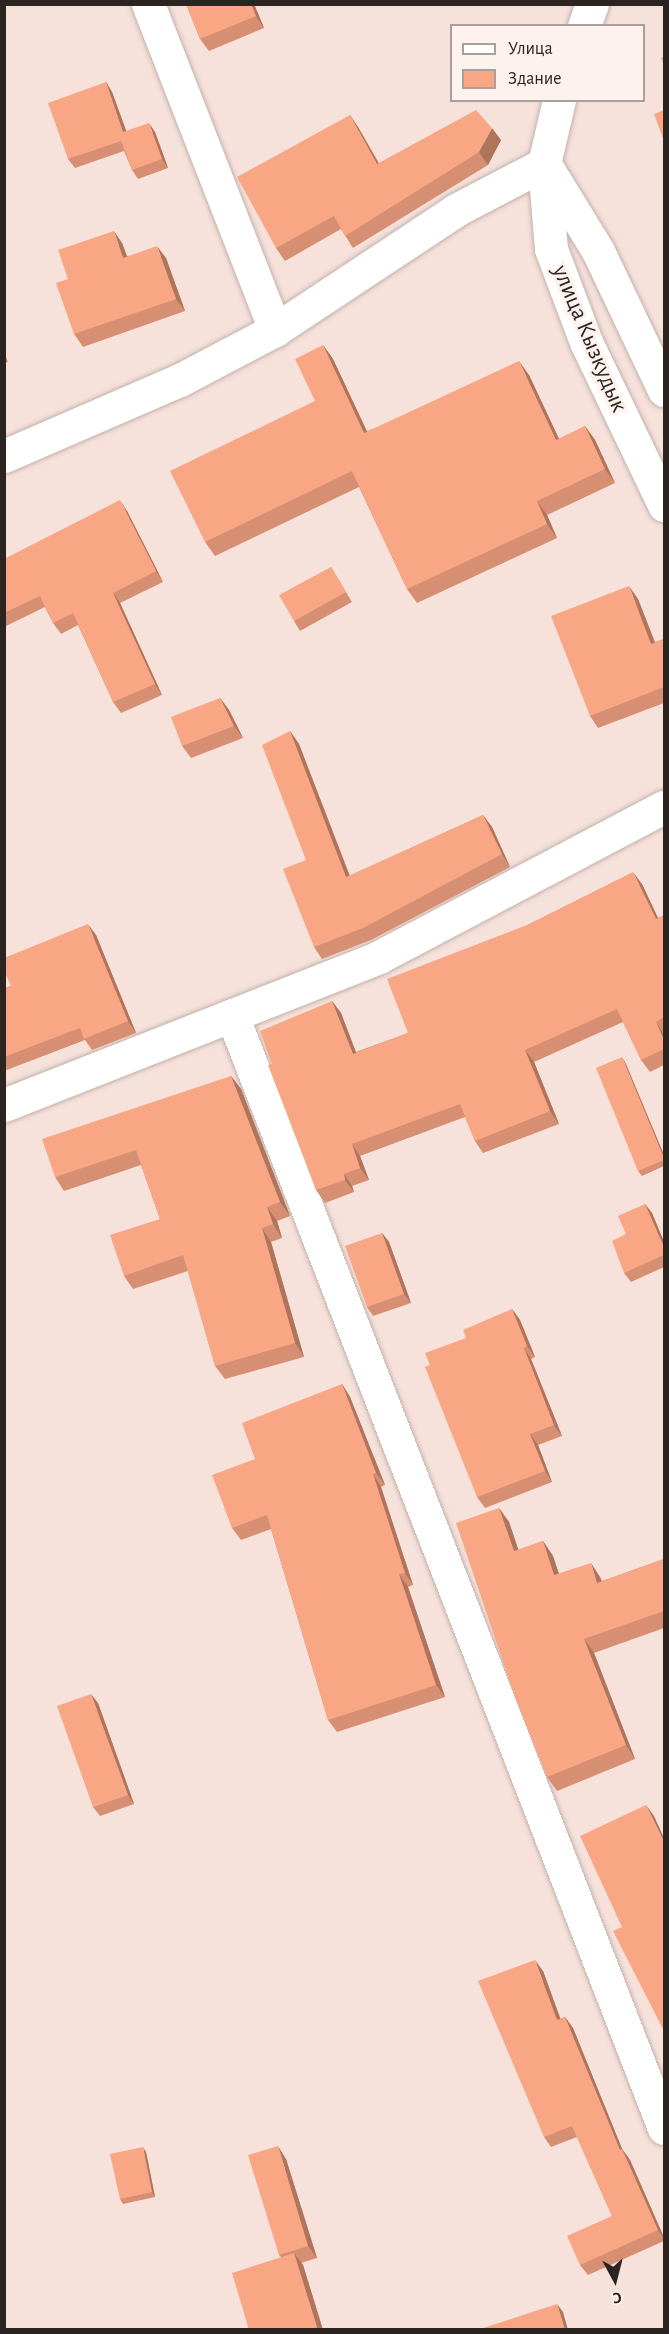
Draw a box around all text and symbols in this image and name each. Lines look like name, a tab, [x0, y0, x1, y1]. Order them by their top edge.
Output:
legend	[450, 24, 645, 102]
text: Улица	[508, 40, 553, 58]
text: Здание	[508, 70, 562, 88]
street label: улица Кызкудык	[545, 261, 633, 417]
north arrow	[585, 2250, 645, 2310]
text: С	[612, 2289, 623, 2306]

